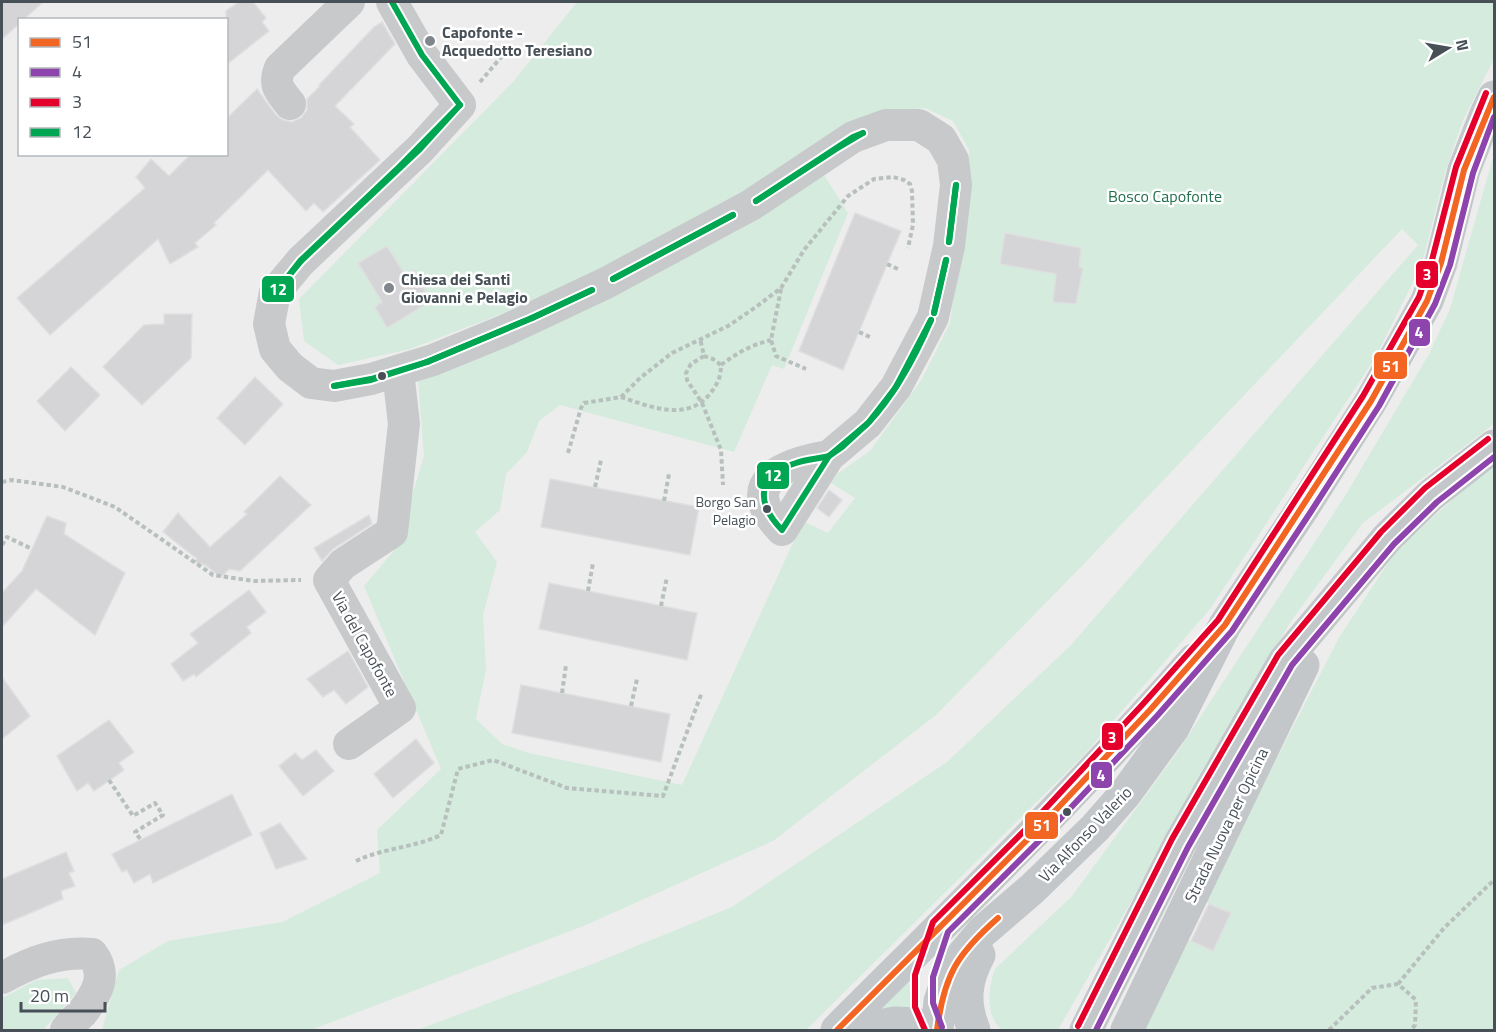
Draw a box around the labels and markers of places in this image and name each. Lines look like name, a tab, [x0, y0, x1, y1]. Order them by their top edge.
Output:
place label: Capofonte - Acquedotto Teresiano	[442, 20, 592, 62]
marker: Capofonte - Acquedotto Teresiano	[423, 34, 437, 48]
place label: Chiesa dei Santi Giovanni e Pelagio	[401, 267, 528, 309]
marker: Chiesa dei Santi Giovanni e Pelagio	[382, 281, 396, 295]
unlabelled marker	[376, 370, 388, 382]
place label: Borgo San Pelagio	[695, 491, 756, 530]
marker: Borgo San Pelagio	[761, 503, 773, 515]
unlabelled marker	[1061, 806, 1073, 818]

